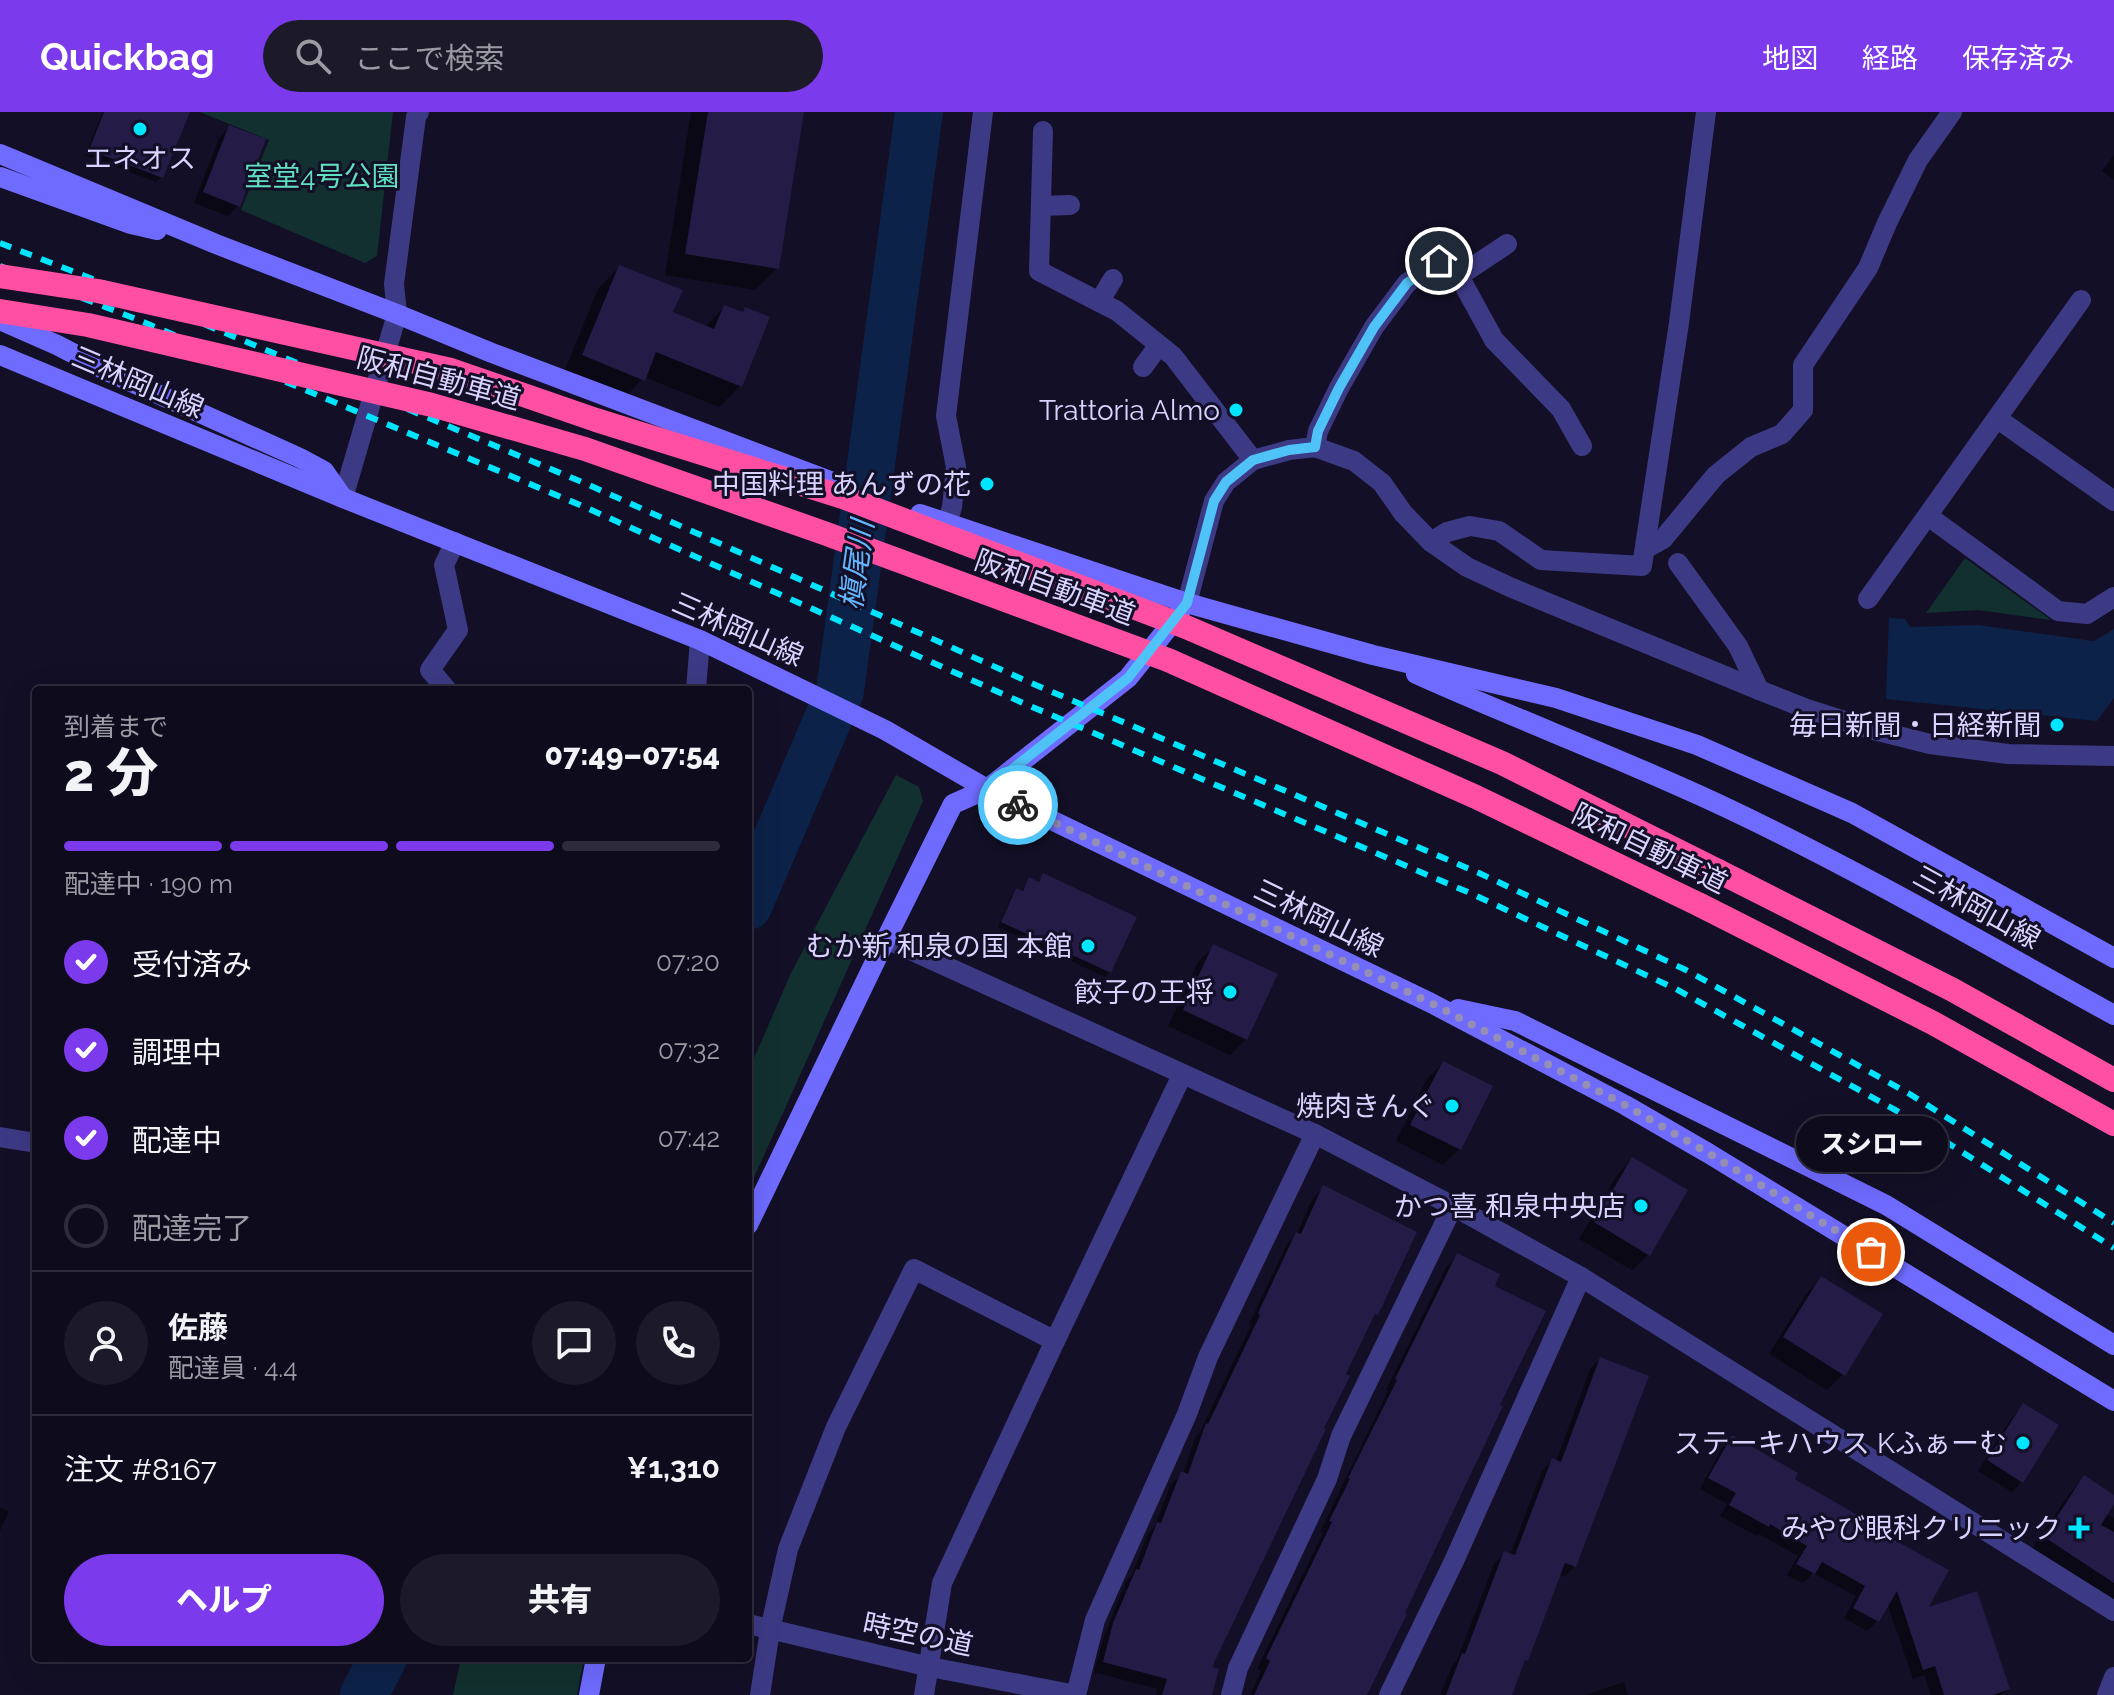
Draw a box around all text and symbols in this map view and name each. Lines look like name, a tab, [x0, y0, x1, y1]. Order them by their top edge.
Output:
search box	[263, 20, 823, 92]
text: Quickbag	[40, 34, 215, 79]
icon: search	[291, 34, 335, 78]
text: ここで検索	[355, 41, 505, 76]
text: 地図	[1762, 42, 1818, 75]
text: 経路	[1862, 42, 1918, 75]
text: 保存済み	[1962, 42, 2074, 75]
marker: エネオス	[131, 120, 149, 138]
place label: エネオス	[84, 142, 196, 175]
park label: 室堂4号公園	[244, 160, 400, 193]
pin	[1405, 227, 1473, 295]
icon: home	[1417, 239, 1461, 283]
street label: 三林岡山線	[67, 340, 209, 425]
street label: 阪和自動車道	[353, 341, 524, 416]
place label: Trattoria Almo	[1039, 394, 1220, 427]
marker: Trattoria Almo	[1227, 401, 1245, 419]
place label: 中国料理 あんずの花	[712, 468, 971, 501]
marker: 中国料理 あんずの花	[978, 475, 996, 493]
water label: 槇尾川	[833, 515, 881, 612]
street label: 阪和自動車道	[970, 543, 1139, 632]
street label: 三林岡山線	[667, 586, 808, 673]
place label: 毎日新聞・日経新聞	[1789, 709, 2041, 742]
text: 到着まで	[64, 712, 168, 742]
marker: 毎日新聞・日経新聞	[2048, 716, 2066, 734]
text: 07:49–07:54	[545, 737, 720, 772]
text: 2 分	[64, 742, 158, 803]
courier	[978, 765, 1058, 845]
icon: bike	[996, 783, 1040, 827]
street label: 阪和自動車道	[1567, 797, 1733, 900]
street label: 三林岡山線	[1908, 859, 2046, 956]
text: 配達中 · 190 m	[64, 869, 233, 899]
street label: 三林岡山線	[1249, 873, 1389, 964]
place label: むか新 和泉の国 本館	[806, 930, 1072, 963]
marker: むか新 和泉の国 本館	[1079, 937, 1097, 955]
icon: check	[64, 940, 108, 984]
text: 受付済み	[132, 947, 252, 982]
text: 07:20	[656, 947, 720, 977]
place label: 餃子の王将	[1074, 976, 1214, 1009]
marker: 餃子の王将	[1221, 983, 1239, 1001]
icon: check	[64, 1028, 108, 1072]
text: 調理中	[132, 1035, 222, 1070]
text: 07:32	[658, 1035, 720, 1065]
place label: 焼肉きんぐ	[1296, 1090, 1436, 1123]
marker: 焼肉きんぐ	[1443, 1097, 1461, 1115]
icon: check	[64, 1116, 108, 1160]
callout: スシロー	[1795, 1116, 1947, 1172]
text: 配達中	[132, 1123, 222, 1158]
text: 07:42	[658, 1123, 720, 1153]
text: スシロー	[1820, 1129, 1924, 1159]
place label: かつ喜 和泉中央店	[1394, 1190, 1625, 1223]
marker: かつ喜 和泉中央店	[1632, 1197, 1650, 1215]
text: 配達完了	[132, 1211, 252, 1246]
pin	[1837, 1218, 1905, 1286]
icon: bag	[1849, 1230, 1893, 1274]
button: person	[64, 1301, 148, 1385]
button: chat	[532, 1301, 616, 1385]
button: phone	[636, 1301, 720, 1385]
text: 佐藤	[168, 1310, 228, 1345]
text: 配達員 · 4.4	[168, 1353, 297, 1383]
place label: ステーキハウス Kふぁーむ	[1674, 1427, 2007, 1460]
marker: ステーキハウス Kふぁーむ	[2014, 1434, 2032, 1452]
text: ¥1,310	[627, 1450, 720, 1485]
text: 注文 #8167	[64, 1452, 217, 1487]
place label: みやび眼科クリニック	[1781, 1512, 2061, 1545]
marker: みやび眼科クリニック	[2068, 1517, 2090, 1539]
button: ヘルプ	[64, 1554, 384, 1646]
button: 共有	[400, 1554, 720, 1646]
street label: 時空の道	[860, 1607, 976, 1662]

